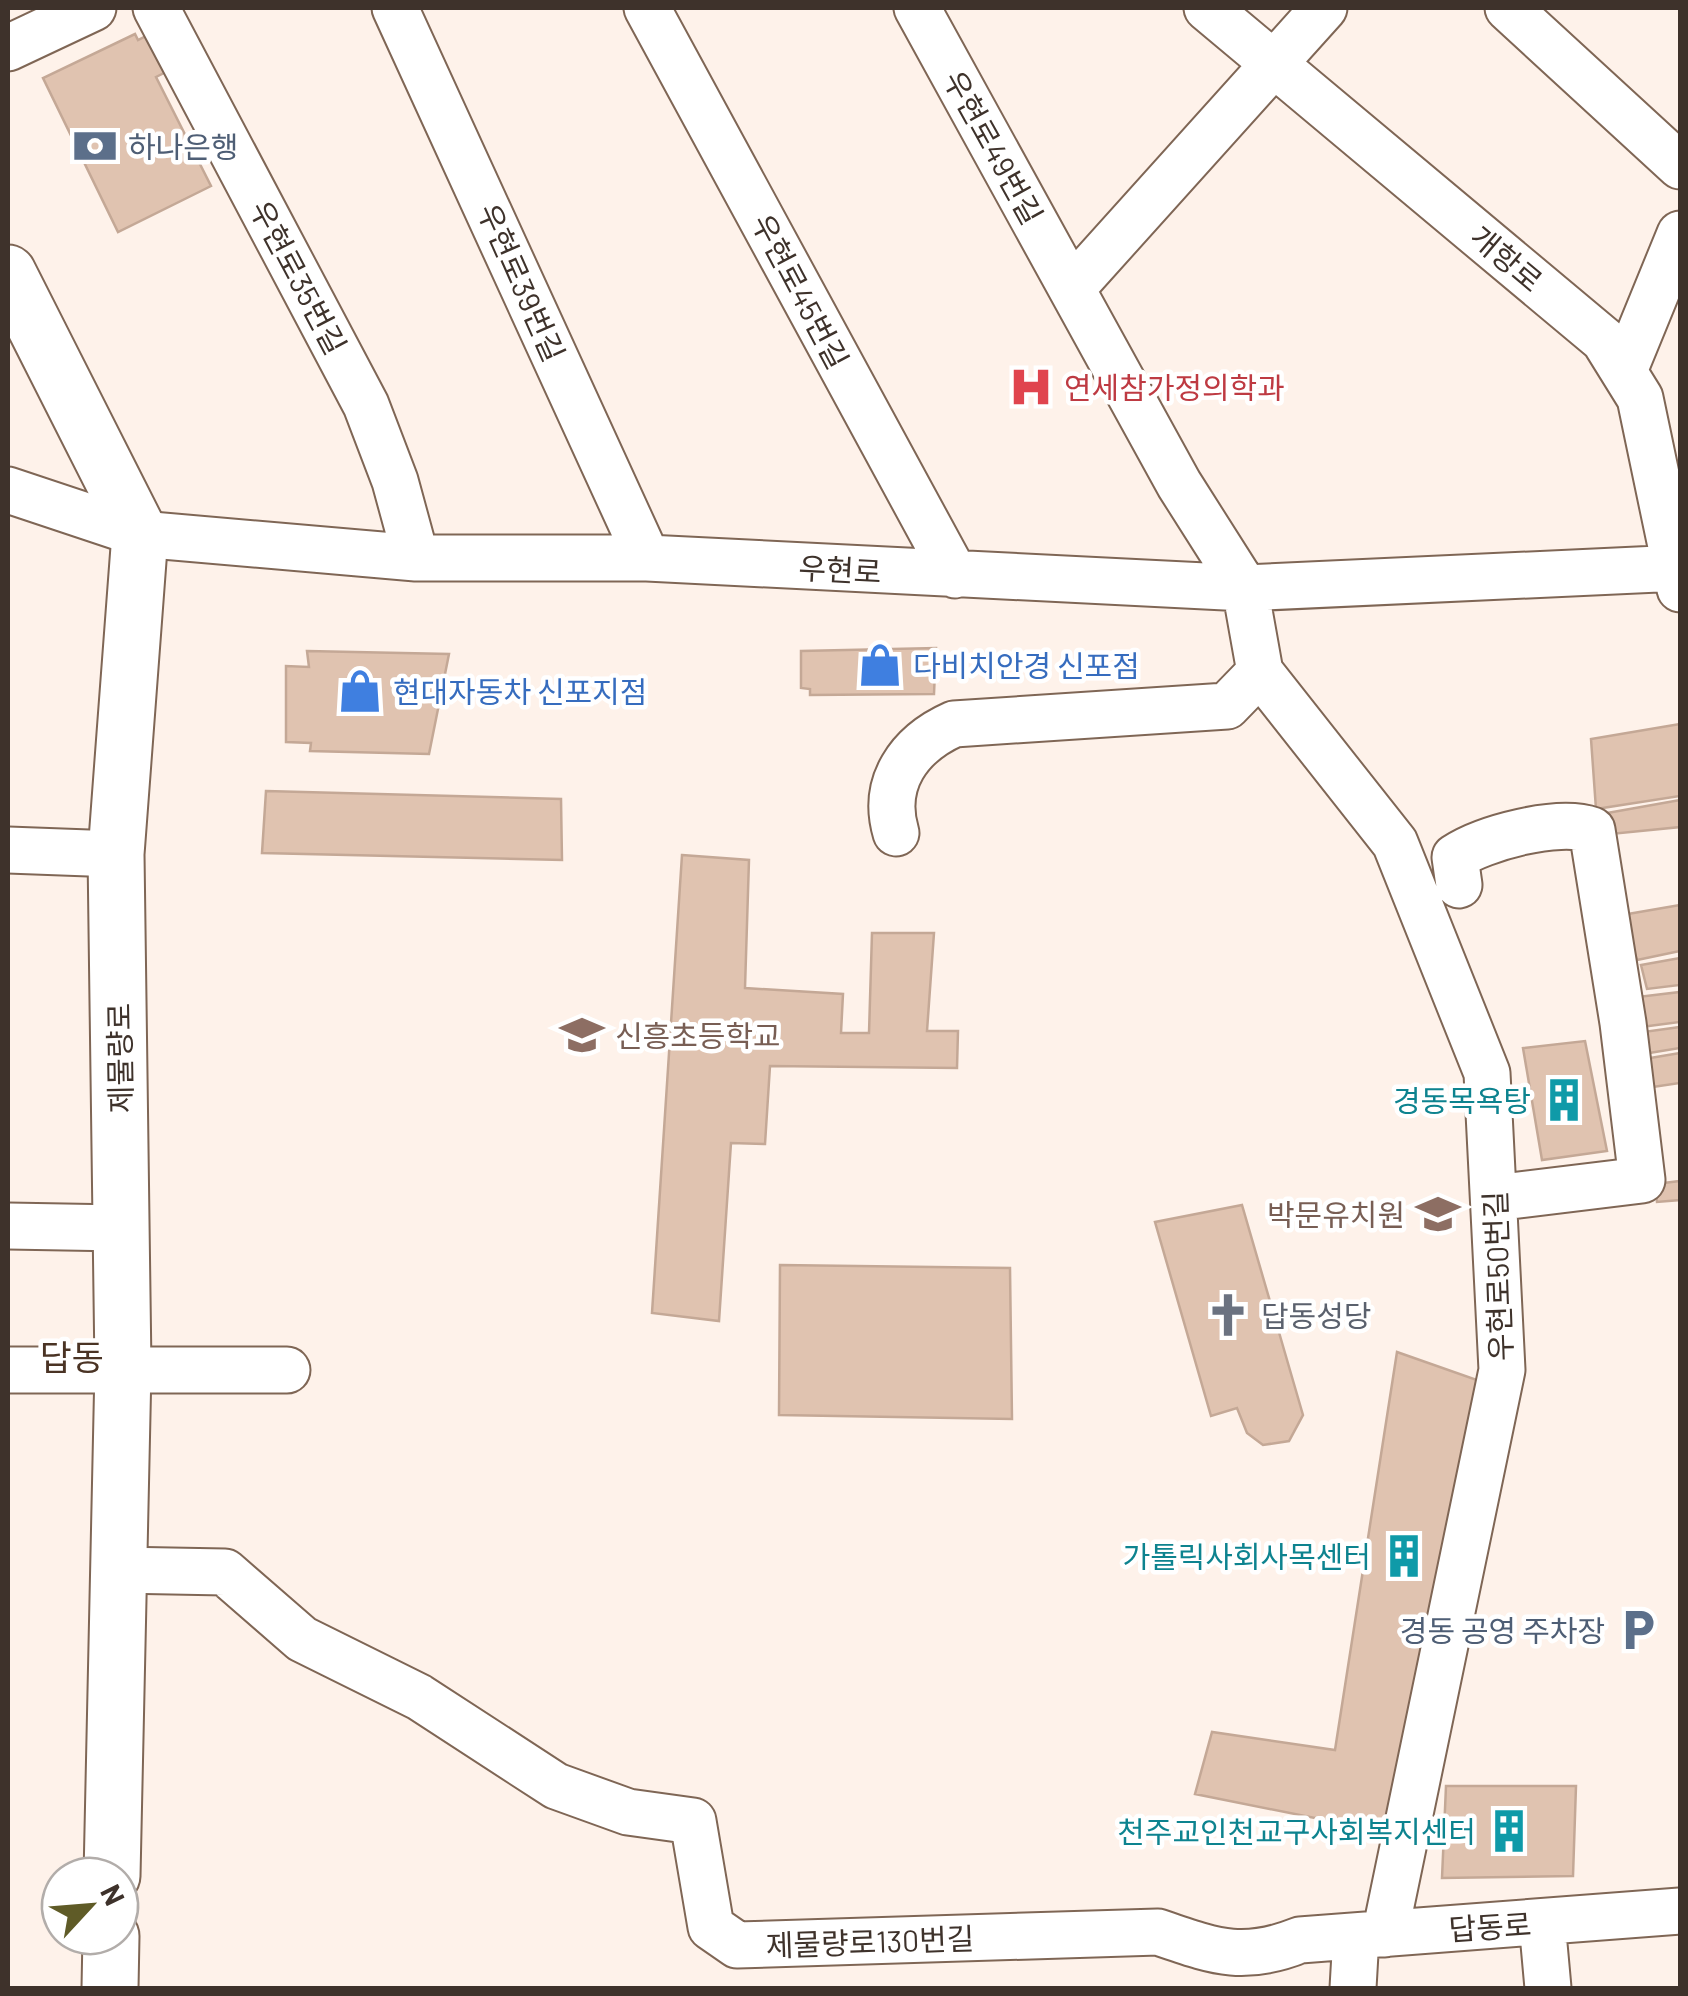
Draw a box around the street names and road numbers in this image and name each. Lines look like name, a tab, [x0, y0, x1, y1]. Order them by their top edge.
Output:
street label: 우현로49번길	[937, 64, 1051, 230]
street label: 우현로35번길	[243, 194, 355, 360]
street label: 우현로39번길	[471, 197, 573, 367]
street label: 우현로45번길	[745, 208, 857, 374]
street label: 개항로	[1464, 218, 1550, 298]
street label: 우현로	[798, 549, 882, 589]
street label: 제물량로	[100, 1002, 138, 1114]
street label: 우현로50번길	[1476, 1190, 1518, 1362]
street label: 답동로	[1447, 1905, 1533, 1947]
street label: 제물량로130번길	[765, 1919, 975, 1963]

